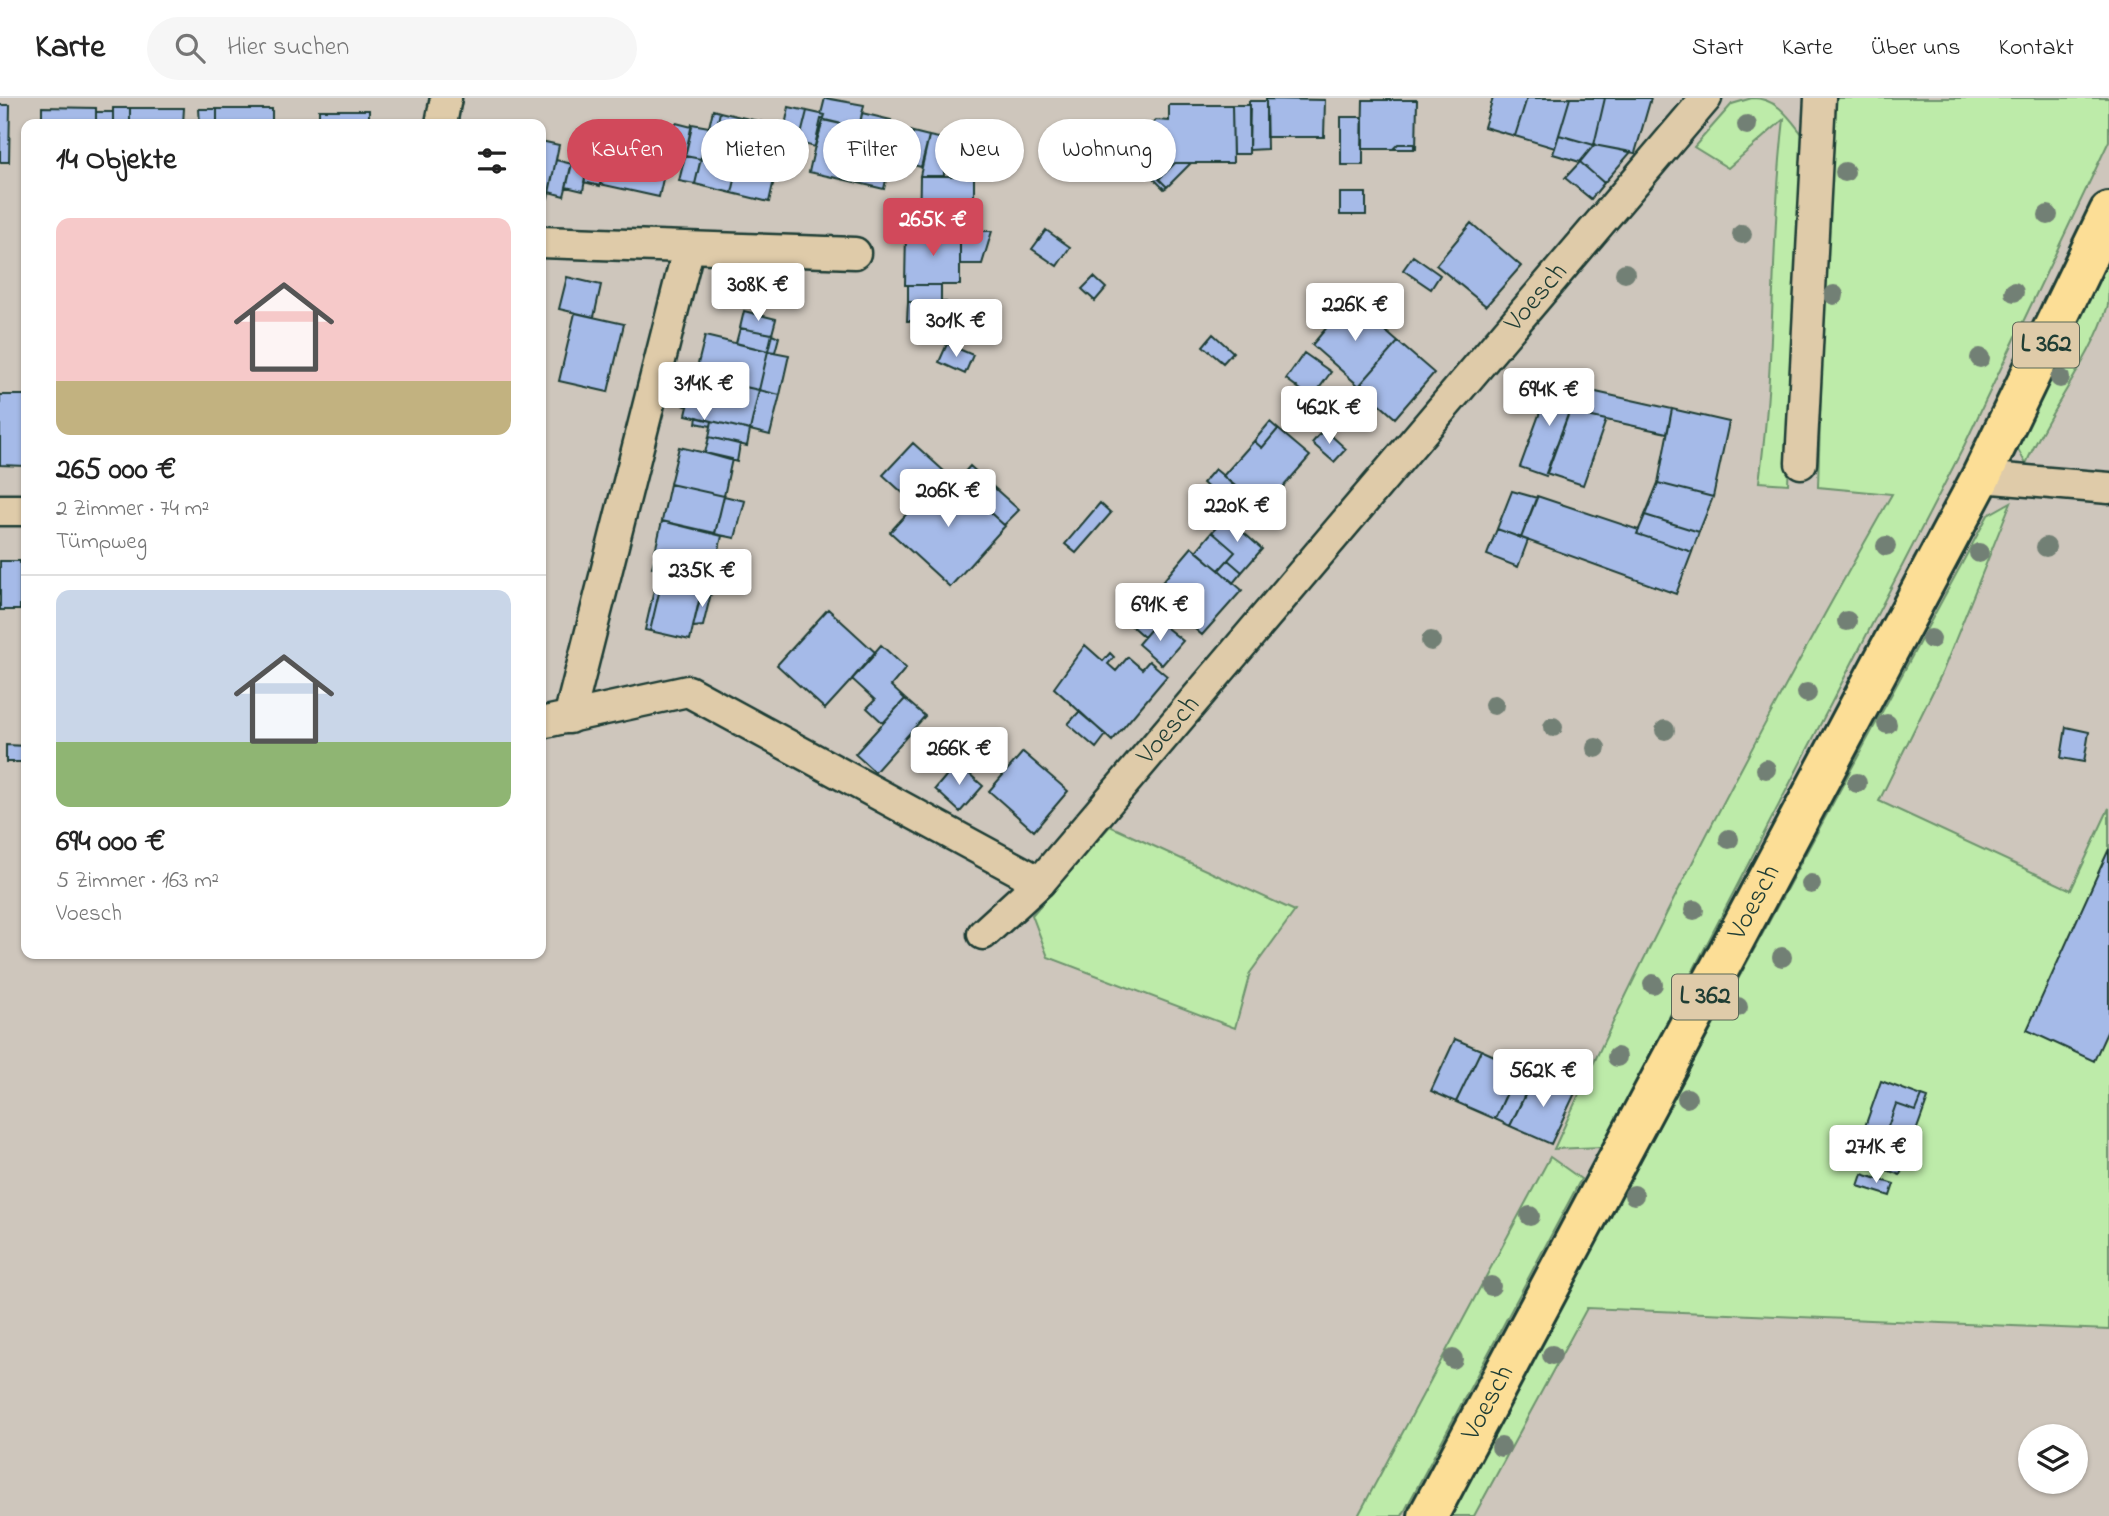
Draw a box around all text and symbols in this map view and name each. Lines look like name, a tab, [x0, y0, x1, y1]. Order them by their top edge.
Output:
search box	[147, 17, 637, 80]
text: Karte	[35, 24, 105, 72]
icon: search	[171, 29, 209, 67]
text: Hier suchen	[227, 29, 349, 67]
text: Start	[1692, 31, 1744, 66]
text: Karte	[1782, 31, 1833, 66]
text: Über uns	[1871, 31, 1960, 66]
text: Kontakt	[1998, 31, 2074, 66]
chip: Kaufen	[567, 119, 687, 182]
chip: Mieten	[701, 119, 809, 182]
chip: Filter	[823, 119, 921, 182]
chip: Neu	[935, 119, 1024, 182]
chip: Wohnung	[1038, 119, 1176, 182]
text: 14 Objekte	[56, 139, 176, 183]
icon: filters	[473, 142, 511, 180]
pin: 265K €	[876, 198, 990, 258]
text: 265K €	[899, 204, 967, 237]
street label: Voesch	[1494, 254, 1578, 342]
icon: home	[221, 264, 347, 390]
pin: 308K €	[701, 264, 815, 323]
text: 308K €	[728, 269, 789, 302]
pin: 226K €	[1298, 284, 1412, 343]
text: 226K €	[1322, 289, 1388, 322]
pin: 301K €	[899, 300, 1013, 359]
text: 301K €	[926, 305, 986, 338]
road number: L 362	[2013, 322, 2079, 368]
pin: 314K €	[647, 362, 761, 422]
text: 314K €	[674, 368, 734, 401]
pin: 694K €	[1492, 368, 1606, 428]
text: 694K €	[1519, 374, 1579, 407]
pin: 462K €	[1272, 386, 1386, 446]
text: 462K €	[1297, 392, 1361, 425]
text: 265 000 €	[56, 449, 176, 493]
pin: 206K €	[891, 470, 1005, 529]
text: 206K €	[916, 475, 980, 508]
pin: 220K €	[1180, 484, 1294, 544]
text: 220K €	[1204, 490, 1270, 523]
text: 2 Zimmer · 74 m²	[56, 493, 209, 526]
text: Tümpweg	[56, 526, 147, 559]
pin: 235K €	[645, 550, 759, 609]
text: 235K €	[668, 555, 736, 588]
pin: 691K €	[1103, 584, 1217, 643]
text: 691K €	[1131, 589, 1189, 622]
icon: home	[221, 636, 347, 762]
street label: Voesch	[1126, 687, 1210, 775]
pin: 266K €	[902, 728, 1016, 787]
text: 266K €	[927, 733, 991, 766]
text: 694 000 €	[56, 821, 165, 865]
street label: Voesch	[1717, 857, 1791, 948]
text: 5 Zimmer · 163 m²	[56, 865, 219, 898]
text: Voesch	[56, 898, 122, 931]
road number: L 362	[1672, 974, 1738, 1020]
pin: 562K €	[1486, 1049, 1600, 1109]
text: 562K €	[1509, 1055, 1577, 1088]
pin: 271K €	[1819, 1126, 1933, 1185]
text: 271K €	[1845, 1131, 1907, 1164]
street label: Voesch	[1451, 1358, 1525, 1449]
map controls	[2018, 1424, 2088, 1494]
button: layers	[2018, 1424, 2088, 1494]

